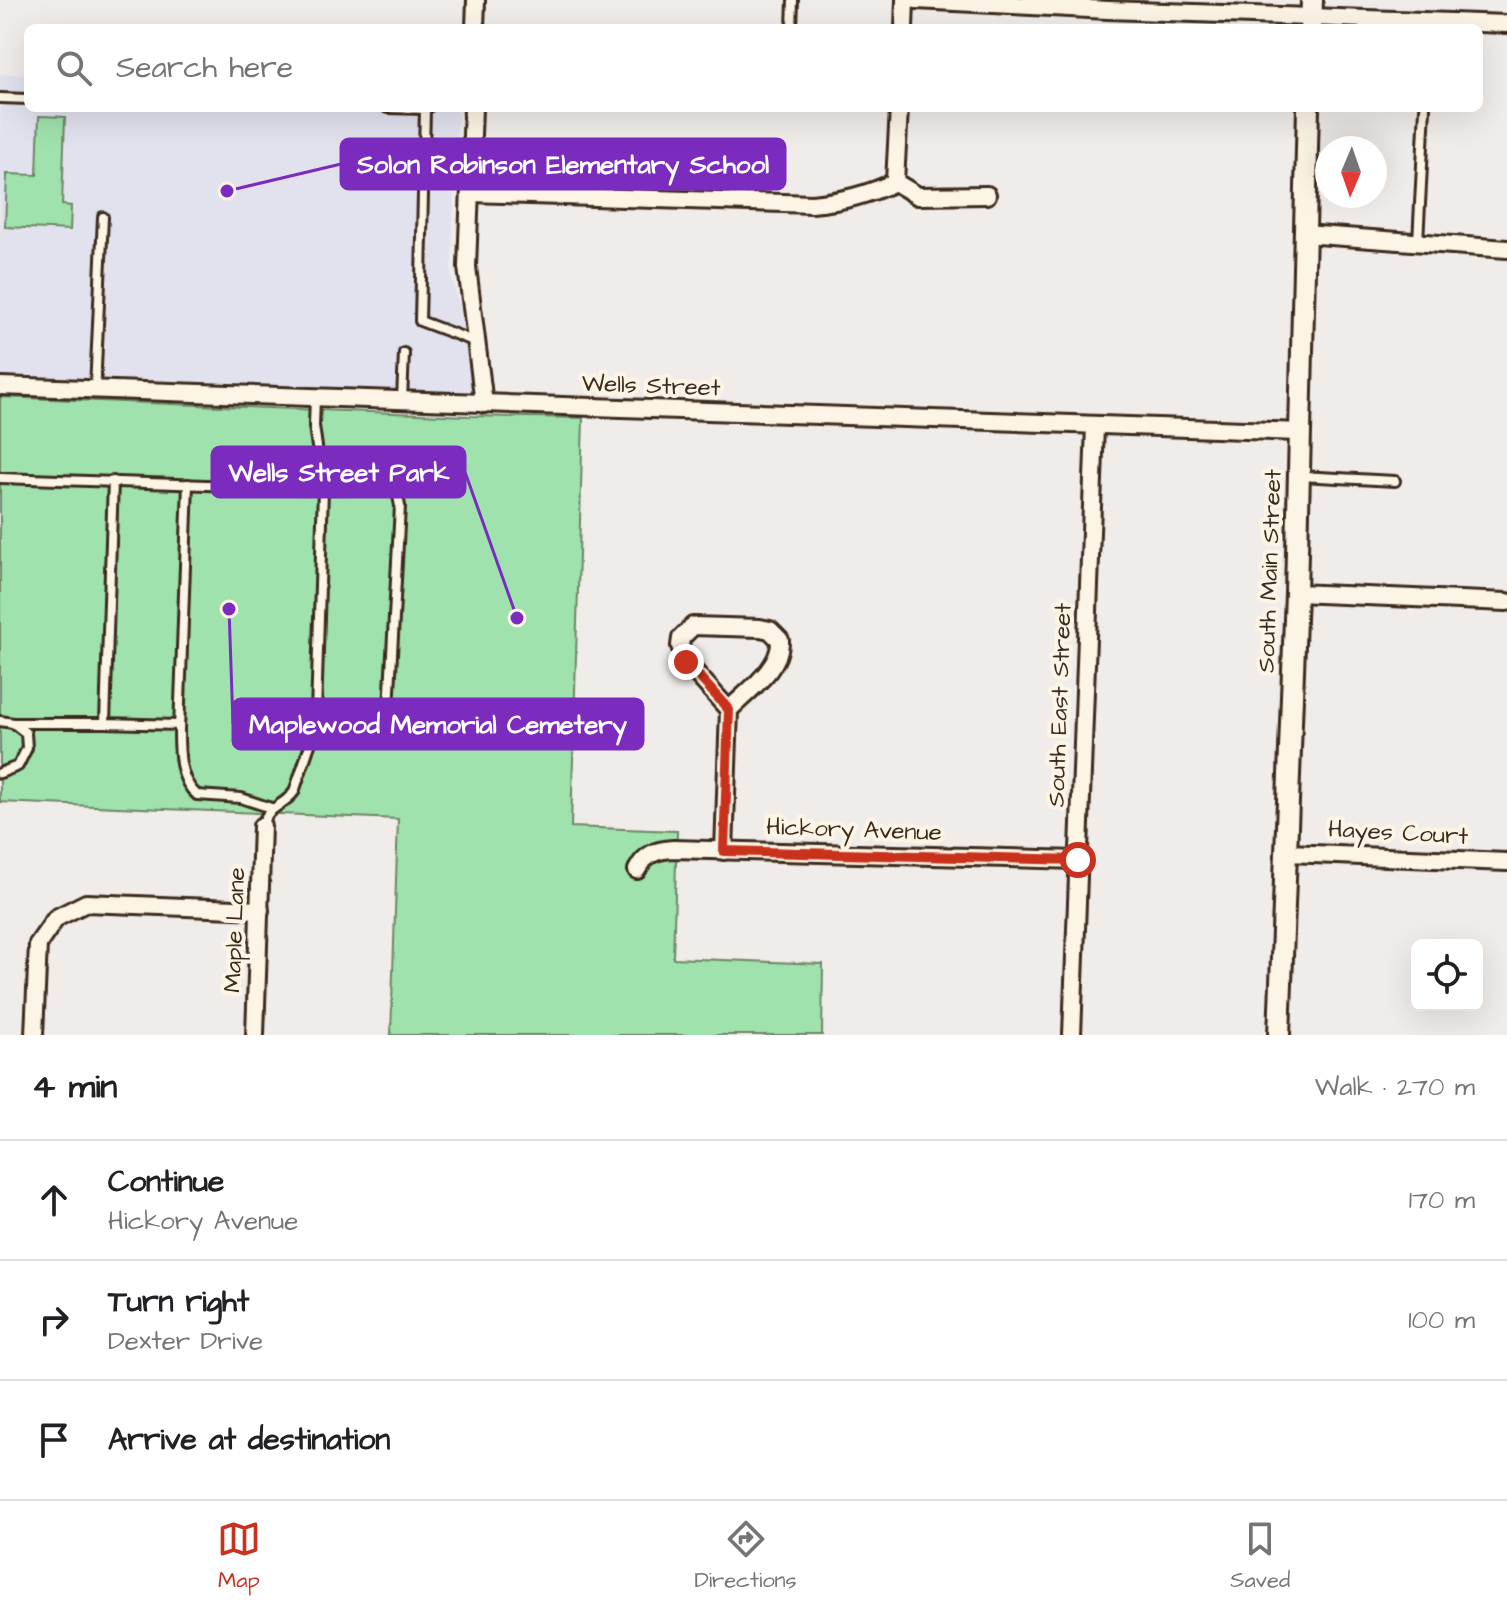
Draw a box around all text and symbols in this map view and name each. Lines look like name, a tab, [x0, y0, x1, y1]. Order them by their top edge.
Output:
search box	[24, 24, 1483, 112]
icon: search	[52, 46, 96, 90]
text: Search here	[116, 47, 293, 89]
north arrow	[1315, 136, 1387, 208]
callout: Solon Robinson Elementary School	[341, 139, 785, 189]
text: Solon Robinson Elementary School	[356, 147, 769, 186]
street label: Wells Street	[581, 367, 721, 405]
callout: Wells Street Park	[212, 447, 465, 497]
text: Wells Street Park	[228, 455, 450, 491]
street label: South Main Street	[1249, 468, 1291, 673]
street label: South East Street	[1039, 602, 1081, 808]
route end	[668, 644, 704, 680]
callout: Maplewood Memorial Cemetery	[233, 699, 643, 749]
text: Maplewood Memorial Cemetery	[249, 707, 628, 746]
street label: Hickory Avenue	[766, 810, 942, 851]
street label: Hayes Court	[1327, 812, 1469, 855]
route start	[1060, 842, 1096, 878]
street label: Maple Lane	[216, 867, 254, 993]
map controls	[1411, 939, 1483, 1011]
button: locate	[1411, 939, 1483, 1011]
text: 4 min	[32, 1063, 117, 1111]
text: Walk · 270 m	[1315, 1069, 1475, 1105]
text: Continue	[108, 1161, 224, 1203]
icon: ahead	[32, 1178, 76, 1222]
text: 170 m	[1409, 1182, 1475, 1218]
text: Hickory Avenue	[108, 1203, 298, 1239]
text: Turn right	[108, 1281, 249, 1323]
icon: right	[32, 1298, 76, 1342]
text: 100 m	[1408, 1302, 1475, 1338]
text: Dexter Drive	[108, 1323, 263, 1359]
icon: arrive	[32, 1418, 76, 1462]
text: Arrive at destination	[108, 1419, 390, 1461]
tab: Map	[217, 1517, 261, 1596]
tab: Directions	[694, 1517, 797, 1596]
tab: Saved	[1230, 1517, 1290, 1596]

